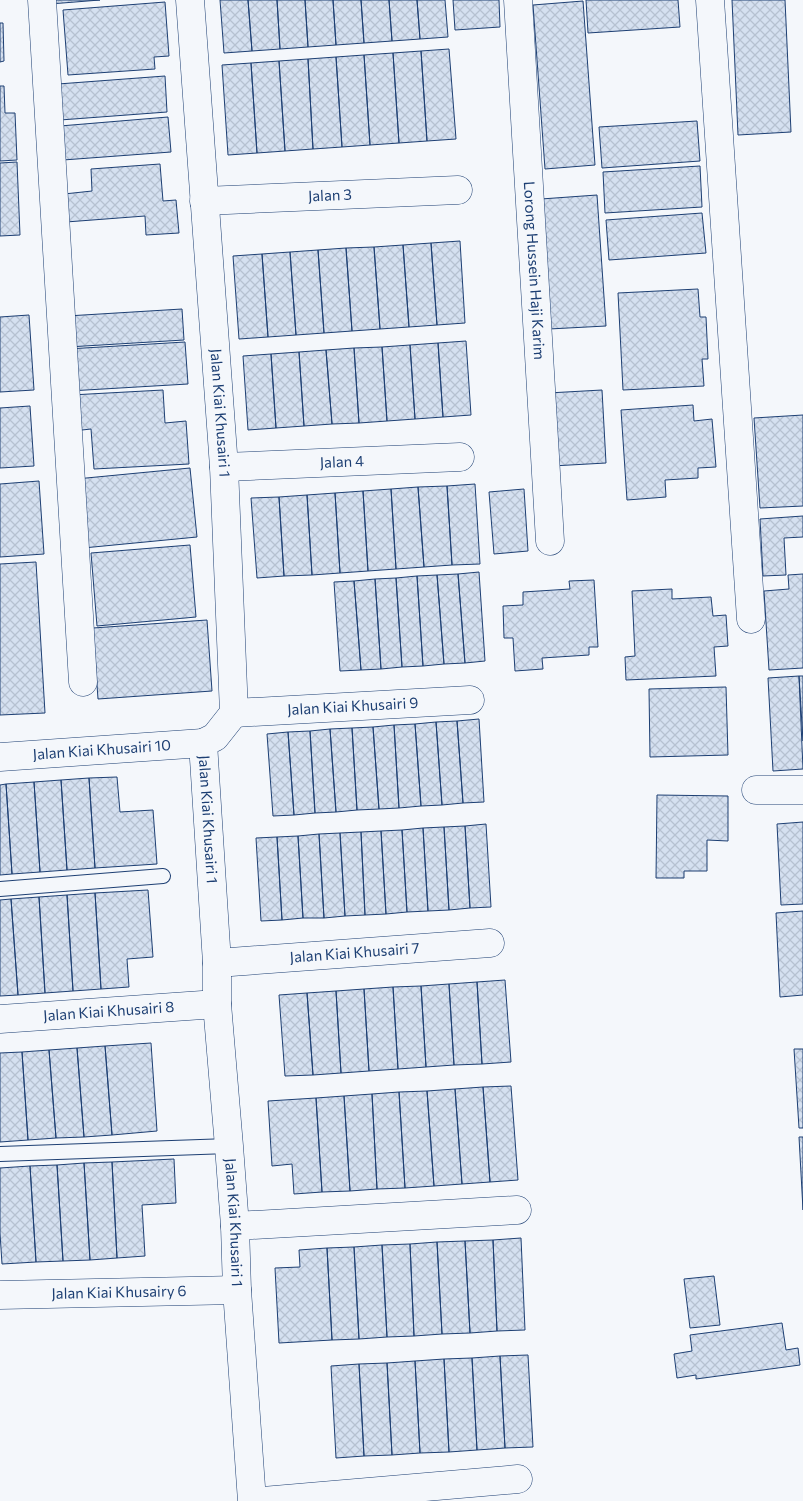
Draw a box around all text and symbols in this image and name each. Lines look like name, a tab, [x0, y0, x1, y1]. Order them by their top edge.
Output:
street label: Lorong Hussein Haji Karim	[521, 181, 549, 360]
street label: Jalan 3	[307, 185, 352, 204]
street label: Jalan Kiai Khusairi 1	[207, 348, 234, 477]
street label: Jalan 4	[319, 451, 364, 471]
street label: Jalan Kiai Khusairi 9	[287, 693, 419, 718]
street label: Jalan Kiai Khusairi 10	[32, 735, 171, 763]
street label: Jalan Kiai Khusairi 1	[196, 755, 222, 884]
street label: Jalan Kiai Khusairi 7	[289, 938, 420, 966]
street label: Jalan Kiai Khusairi 8	[43, 997, 175, 1024]
street label: Jalan Kiai Khusairi 1	[222, 1157, 247, 1287]
street label: Jalan Kiai Khusairy 6	[51, 1281, 187, 1302]

